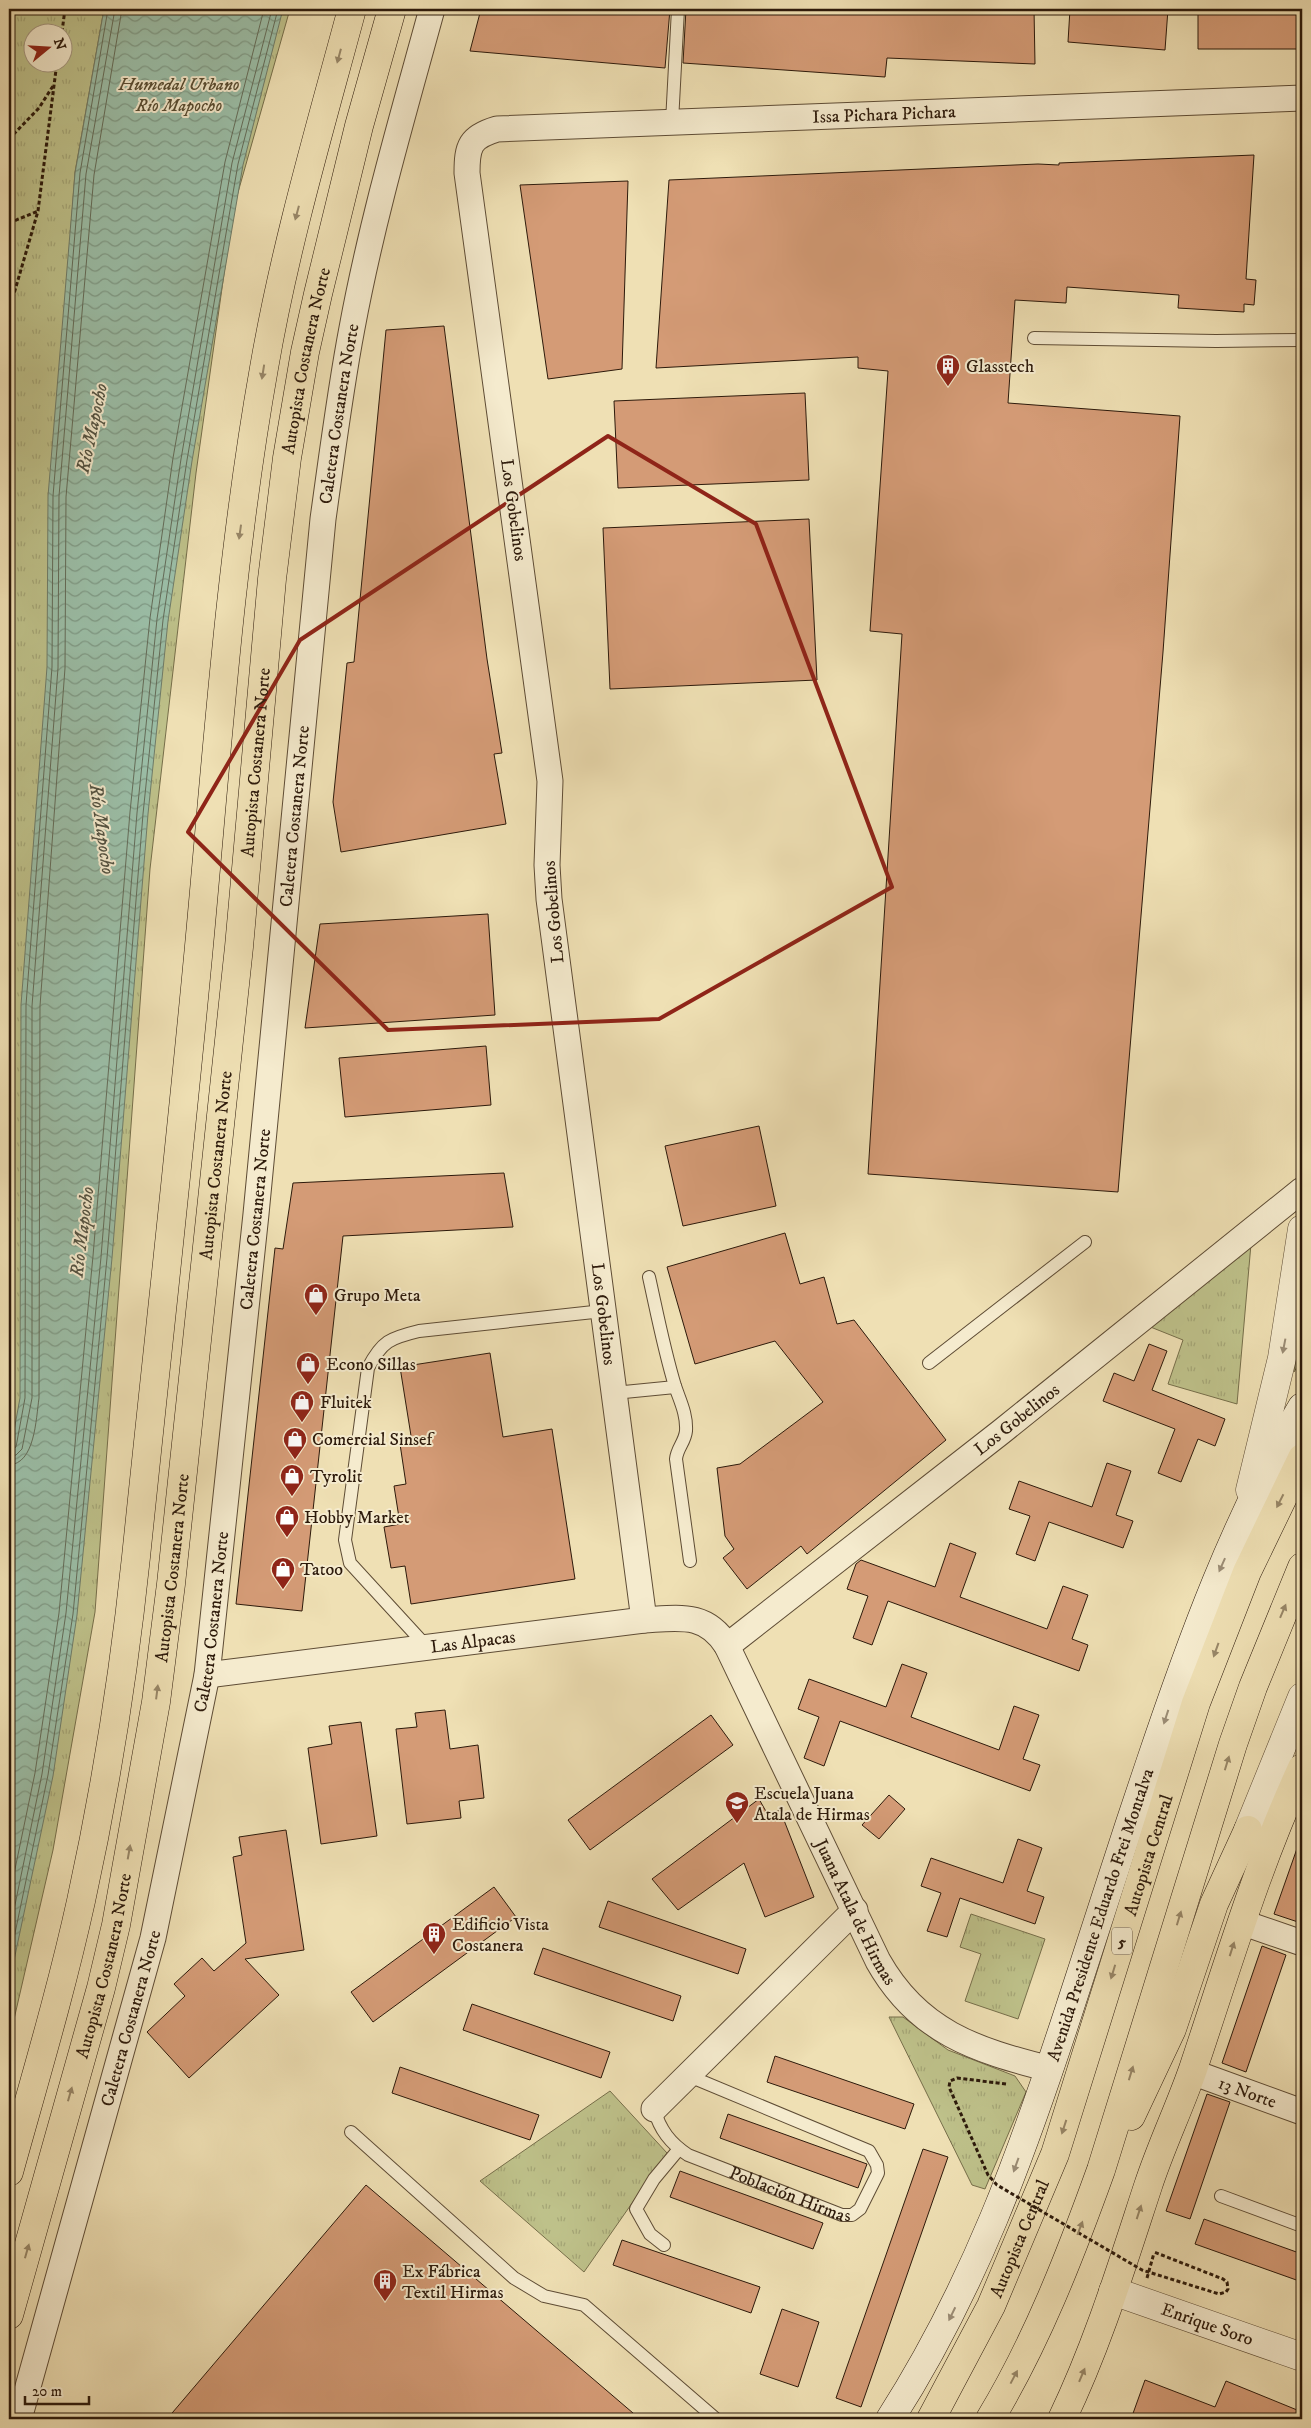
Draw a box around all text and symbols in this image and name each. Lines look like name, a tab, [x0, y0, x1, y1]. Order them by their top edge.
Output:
north arrow	[22, 22, 72, 72]
text: N	[49, 36, 70, 53]
one-way arrow	[335, 48, 343, 63]
park label: Humedal Urbano Río Mapocho	[117, 74, 240, 117]
street label: Issa Pichara Pichara	[812, 101, 957, 129]
one-way arrow	[293, 205, 301, 220]
street label: Autopista Costanera Norte	[278, 265, 336, 456]
street label: Caletera Costanera Norte	[315, 322, 365, 505]
building icon: Glasstech	[935, 353, 961, 387]
place label: Glasstech	[966, 356, 1035, 378]
one-way arrow	[259, 364, 267, 380]
water label: Río Mapocho	[72, 381, 114, 477]
street label: Los Gobelinos	[495, 458, 531, 563]
one-way arrow	[236, 525, 244, 541]
street label: Autopista Costanera Norte	[237, 667, 276, 858]
street label: Caletera Costanera Norte	[276, 725, 315, 908]
water label: Río Mapocho	[83, 781, 119, 876]
street label: Los Gobelinos	[539, 860, 569, 964]
street label: Autopista Costanera Norte	[196, 1070, 238, 1261]
street label: Caletera Costanera Norte	[236, 1128, 276, 1311]
water label: Río Mapocho	[65, 1186, 100, 1280]
street label: Los Gobelinos	[586, 1262, 620, 1367]
shop icon: Grupo Meta	[303, 1282, 329, 1316]
place label: Grupo Meta	[334, 1285, 421, 1307]
one-way arrow	[1280, 1339, 1288, 1354]
shop icon: Econo Sillas	[295, 1351, 321, 1385]
place label: Econo Sillas	[326, 1354, 416, 1376]
street label: Los Gobelinos	[970, 1379, 1065, 1461]
shop icon: Fluitek	[289, 1389, 315, 1423]
place label: Fluitek	[320, 1392, 372, 1414]
shop icon: Comercial Sinsef	[282, 1426, 308, 1460]
place label: Comercial Sinsef	[312, 1429, 436, 1451]
shop icon: Tyrolit	[279, 1463, 305, 1497]
place label: Tyrolit	[310, 1466, 363, 1488]
street label: Autopista Costanera Norte	[151, 1473, 195, 1664]
one-way arrow	[1276, 1494, 1284, 1509]
shop icon: Hobby Market	[274, 1504, 300, 1538]
place label: Hobby Market	[304, 1507, 410, 1529]
street label: Caletera Costanera Norte	[190, 1530, 234, 1715]
shop icon: Tatoo	[270, 1556, 296, 1590]
one-way arrow	[1218, 1558, 1226, 1572]
place label: Tatoo	[300, 1559, 343, 1581]
one-way arrow	[1280, 1603, 1288, 1618]
street label: Las Alpacas	[429, 1626, 517, 1659]
one-way arrow	[1212, 1643, 1219, 1658]
one-way arrow	[153, 1683, 161, 1699]
one-way arrow	[1161, 1710, 1169, 1725]
one-way arrow	[1223, 1755, 1231, 1770]
street label: Avenida Presidente Eduardo Frei Montalva	[1043, 1765, 1159, 2064]
place label: Escuela Juana Atala de Hirmas	[754, 1783, 870, 1826]
school or university icon: Escuela Juana Atala de Hirmas	[724, 1790, 750, 1824]
street label: Autopista Central	[1120, 1791, 1179, 1919]
street label: Juana Atala de Hirmas	[808, 1834, 900, 1990]
one-way arrow	[126, 1843, 134, 1859]
street label: Autopista Costanera Norte	[72, 1872, 137, 2061]
one-way arrow	[1175, 1910, 1183, 1925]
place label: Edificio Vista Costanera	[452, 1914, 549, 1957]
building icon: Edificio Vista Costanera	[421, 1921, 447, 1955]
street label: Caletera Costanera Norte	[97, 1928, 166, 2109]
road number: 5	[1112, 1928, 1132, 1954]
one-way arrow	[1229, 1941, 1237, 1956]
one-way arrow	[1108, 1964, 1116, 1979]
one-way arrow	[1127, 2066, 1135, 2081]
street label: 13 Norte	[1215, 2072, 1279, 2114]
one-way arrow	[67, 2087, 75, 2102]
one-way arrow	[1060, 2120, 1068, 2135]
one-way arrow	[1012, 2157, 1019, 2172]
street label: Población Hirmas	[726, 2162, 850, 2227]
street label: Autopista Central	[986, 2176, 1055, 2301]
one-way arrow	[1136, 2204, 1144, 2219]
one-way arrow	[1076, 2220, 1084, 2235]
one-way arrow	[23, 2243, 31, 2258]
place label: Ex Fábrica Textil Hirmas	[402, 2261, 503, 2304]
building icon: Ex Fábrica Textil Hirmas	[372, 2268, 398, 2302]
street label: Enrique Soro	[1158, 2299, 1256, 2351]
one-way arrow	[948, 2306, 956, 2321]
one-way arrow	[1079, 2368, 1087, 2382]
one-way arrow	[1010, 2369, 1018, 2384]
scale bar	[25, 2373, 89, 2405]
text: 20 m	[32, 2382, 62, 2401]

